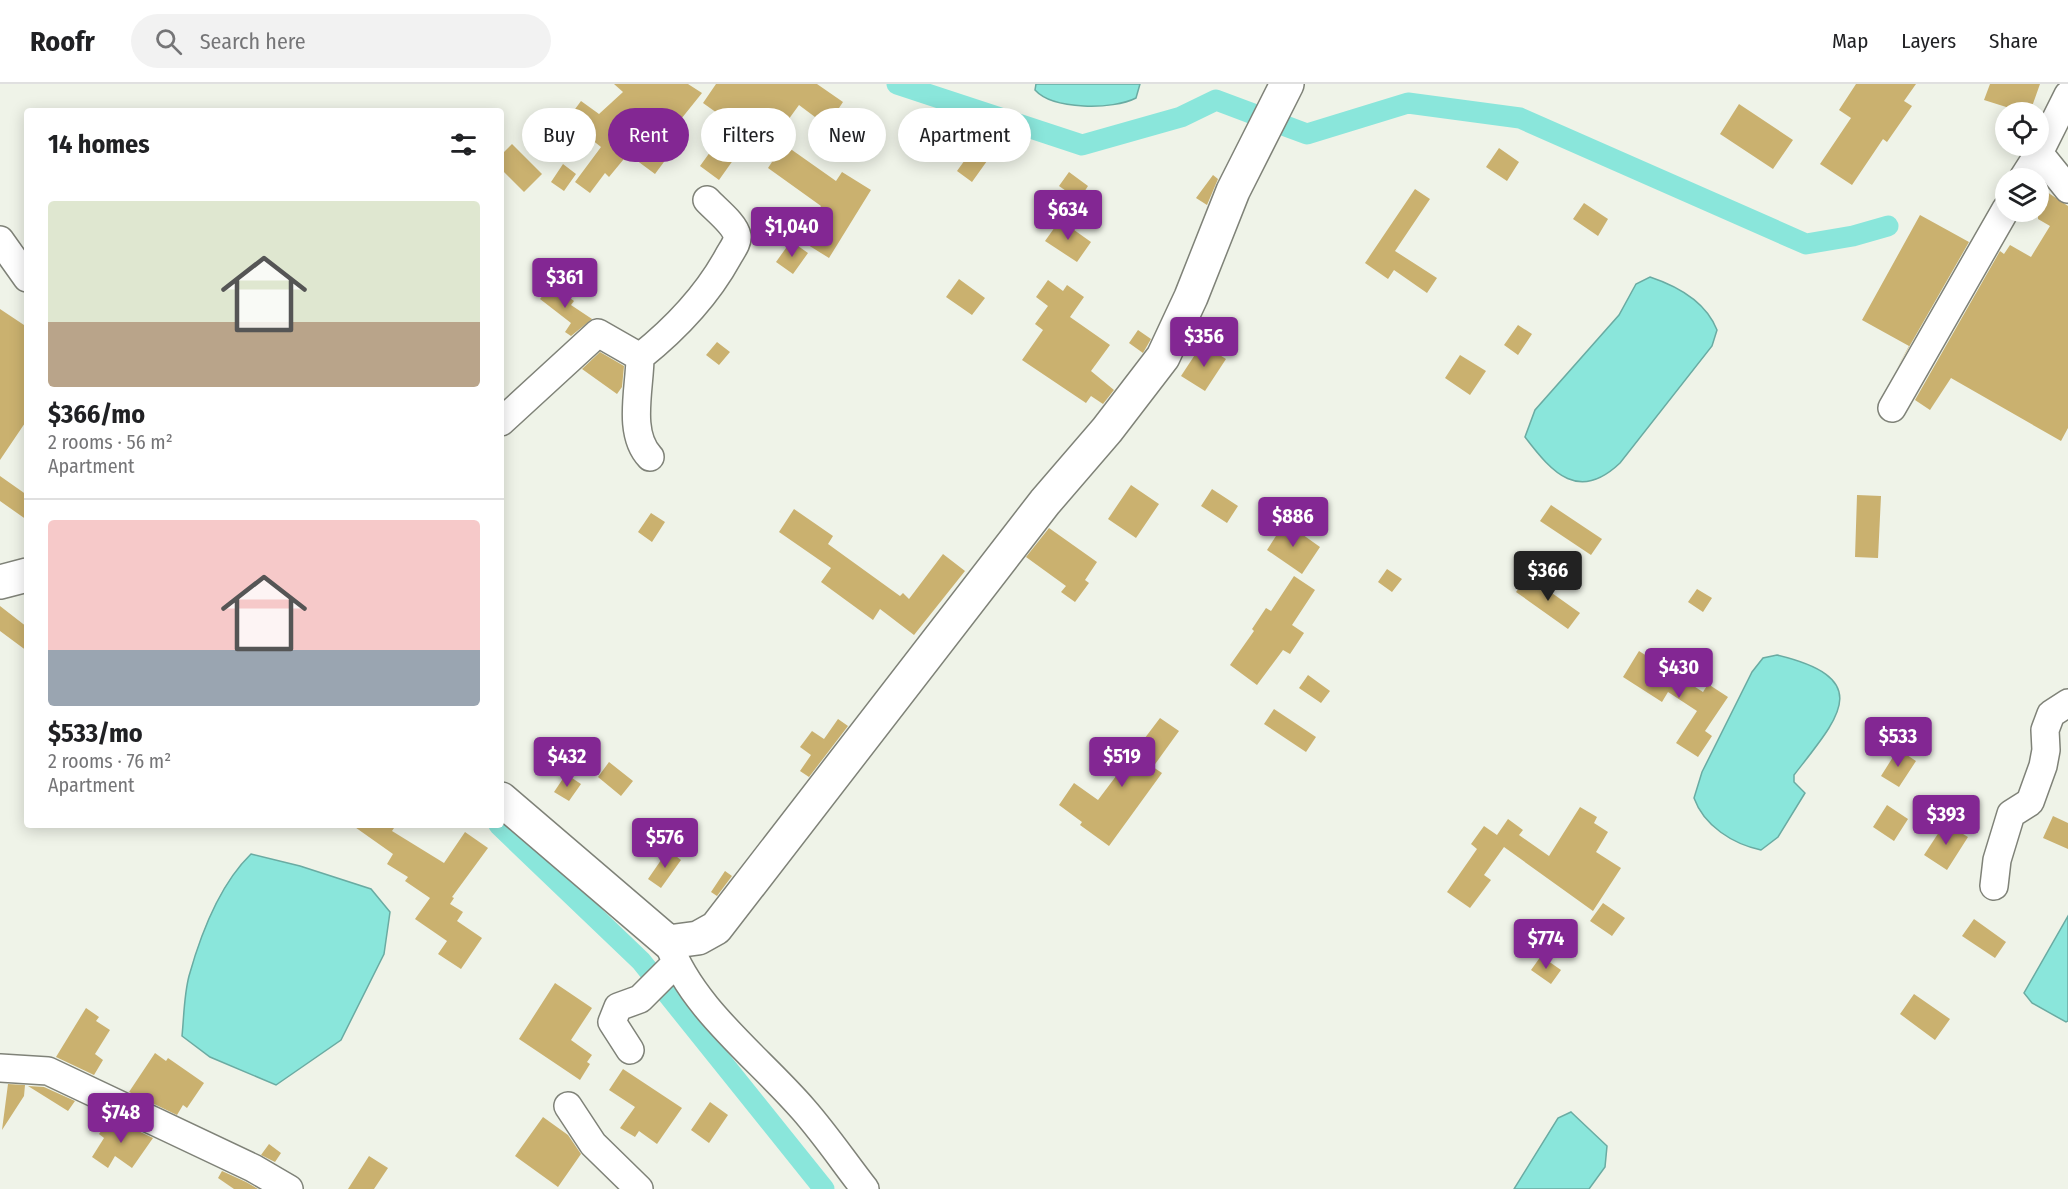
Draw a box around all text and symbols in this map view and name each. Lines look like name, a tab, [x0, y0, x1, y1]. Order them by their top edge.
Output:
search box	[131, 14, 551, 68]
text: Roofr	[30, 25, 95, 58]
icon: search	[152, 25, 185, 58]
text: Search here	[200, 28, 306, 55]
text: Map	[1832, 28, 1868, 54]
text: Layers	[1901, 28, 1956, 54]
text: Share	[1989, 28, 2038, 54]
map controls	[1995, 102, 2049, 222]
button: locate	[1995, 102, 2049, 156]
chip: Buy	[522, 108, 596, 162]
chip: Rent	[608, 108, 689, 162]
chip: Filters	[701, 108, 796, 162]
chip: New	[808, 108, 886, 162]
chip: Apartment	[898, 108, 1031, 162]
icon: filters	[447, 128, 480, 161]
text: 14 homes	[48, 129, 150, 160]
button: layers	[1995, 168, 2049, 222]
pin: $634	[1032, 190, 1104, 241]
text: $634	[1048, 197, 1088, 221]
pin: $1,040	[743, 207, 841, 258]
text: $1,040	[765, 214, 819, 238]
icon: home	[210, 240, 318, 348]
pin: $361	[529, 258, 601, 309]
text: $361	[546, 265, 584, 289]
pin: $356	[1168, 317, 1240, 368]
text: $356	[1184, 324, 1224, 348]
text: $366/mo	[48, 399, 145, 430]
text: 2 rooms · 56 m²	[48, 430, 173, 454]
text: Apartment	[48, 454, 135, 478]
pin: $886	[1257, 497, 1329, 548]
text: $886	[1272, 504, 1314, 528]
pin: $366	[1512, 551, 1584, 602]
text: $366	[1528, 558, 1568, 582]
icon: home	[210, 559, 318, 667]
pin: $430	[1643, 648, 1715, 699]
text: $430	[1659, 655, 1699, 679]
pin: $533	[1862, 717, 1934, 768]
text: $533/mo	[48, 718, 143, 749]
text: $533	[1879, 724, 1917, 748]
pin: $432	[531, 737, 603, 788]
pin: $519	[1086, 737, 1158, 788]
text: $432	[548, 744, 586, 768]
text: $519	[1103, 744, 1141, 768]
text: 2 rooms · 76 m²	[48, 749, 171, 773]
text: Apartment	[48, 773, 135, 797]
pin: $393	[1910, 795, 1982, 846]
text: $393	[1927, 802, 1965, 826]
pin: $576	[629, 818, 701, 869]
text: $576	[646, 825, 684, 849]
pin: $774	[1510, 919, 1582, 970]
text: $774	[1528, 926, 1564, 950]
pin: $748	[85, 1093, 157, 1144]
text: $748	[102, 1100, 140, 1124]

